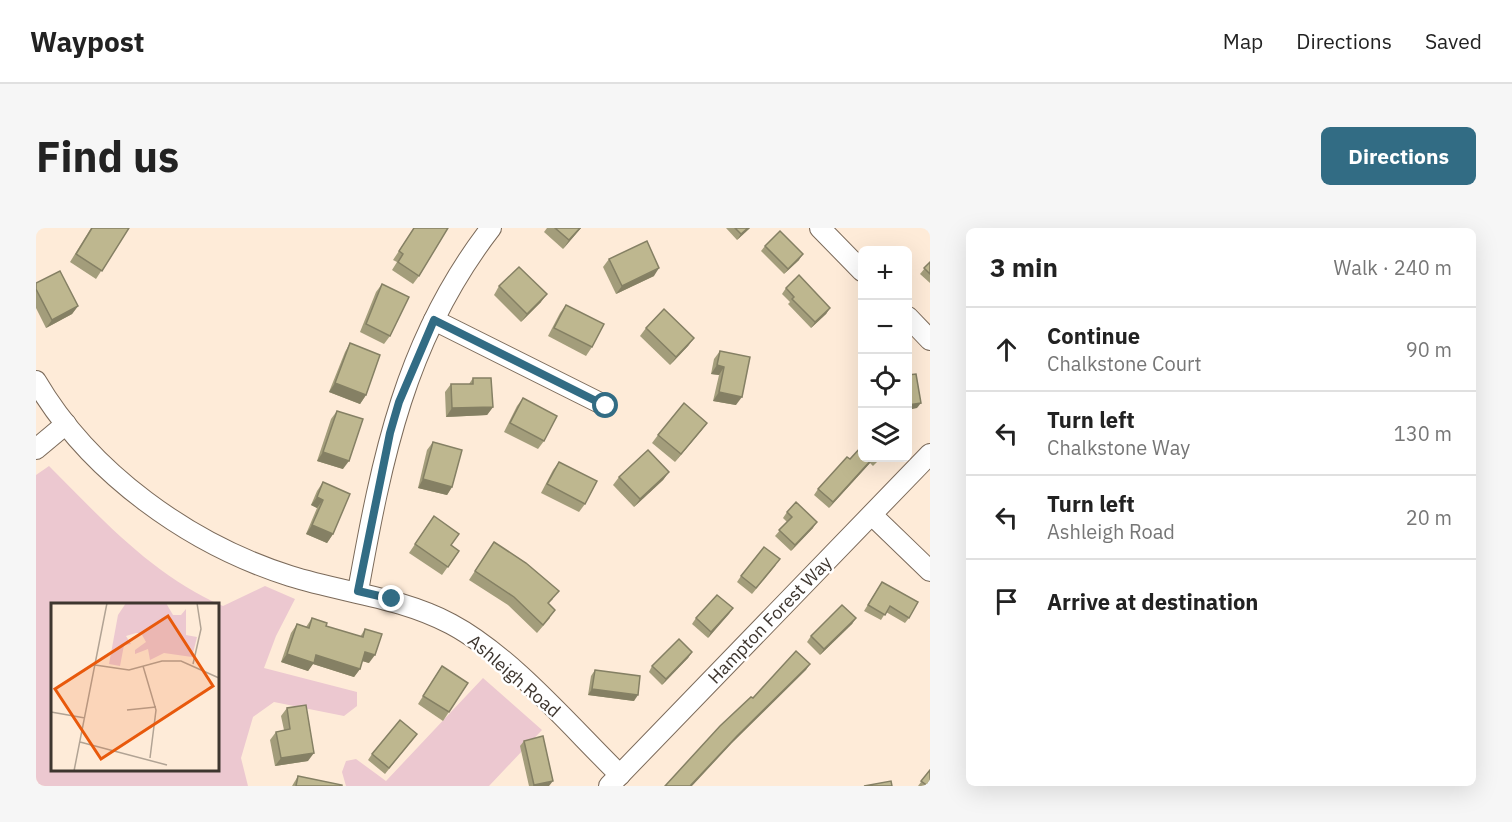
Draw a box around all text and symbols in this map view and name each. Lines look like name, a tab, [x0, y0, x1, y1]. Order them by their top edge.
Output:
text: Waypost	[30, 23, 144, 60]
text: Map	[1223, 27, 1263, 55]
text: Directions	[1296, 27, 1392, 55]
text: Saved	[1425, 27, 1482, 55]
button: Directions	[1321, 127, 1476, 185]
text: Find us	[36, 129, 179, 184]
map controls	[858, 246, 912, 462]
button: +	[858, 246, 912, 300]
text: 3 min	[990, 250, 1058, 284]
text: Walk · 240 m	[1334, 254, 1452, 281]
button: −	[858, 300, 912, 354]
text: Continue	[1047, 321, 1140, 350]
icon: ahead	[990, 333, 1023, 366]
text: 90 m	[1406, 336, 1452, 363]
text: Chalkstone Court	[1047, 350, 1201, 377]
button: locate	[858, 354, 912, 408]
route start	[592, 392, 618, 418]
text: Turn left	[1047, 405, 1135, 434]
button: layers	[858, 408, 912, 462]
icon: left	[990, 417, 1023, 450]
text: 130 m	[1394, 420, 1452, 447]
text: Chalkstone Way	[1047, 434, 1190, 461]
text: Turn left	[1047, 489, 1135, 518]
icon: left	[990, 501, 1023, 534]
text: 20 m	[1406, 504, 1452, 531]
text: Ashleigh Road	[1047, 518, 1175, 545]
street label: Hampton Forest Way	[703, 551, 837, 688]
route end	[378, 585, 404, 611]
icon: arrive	[990, 585, 1023, 618]
text: Arrive at destination	[1047, 587, 1258, 616]
inset map	[51, 603, 219, 771]
street label: Ashleigh Road	[463, 629, 565, 722]

